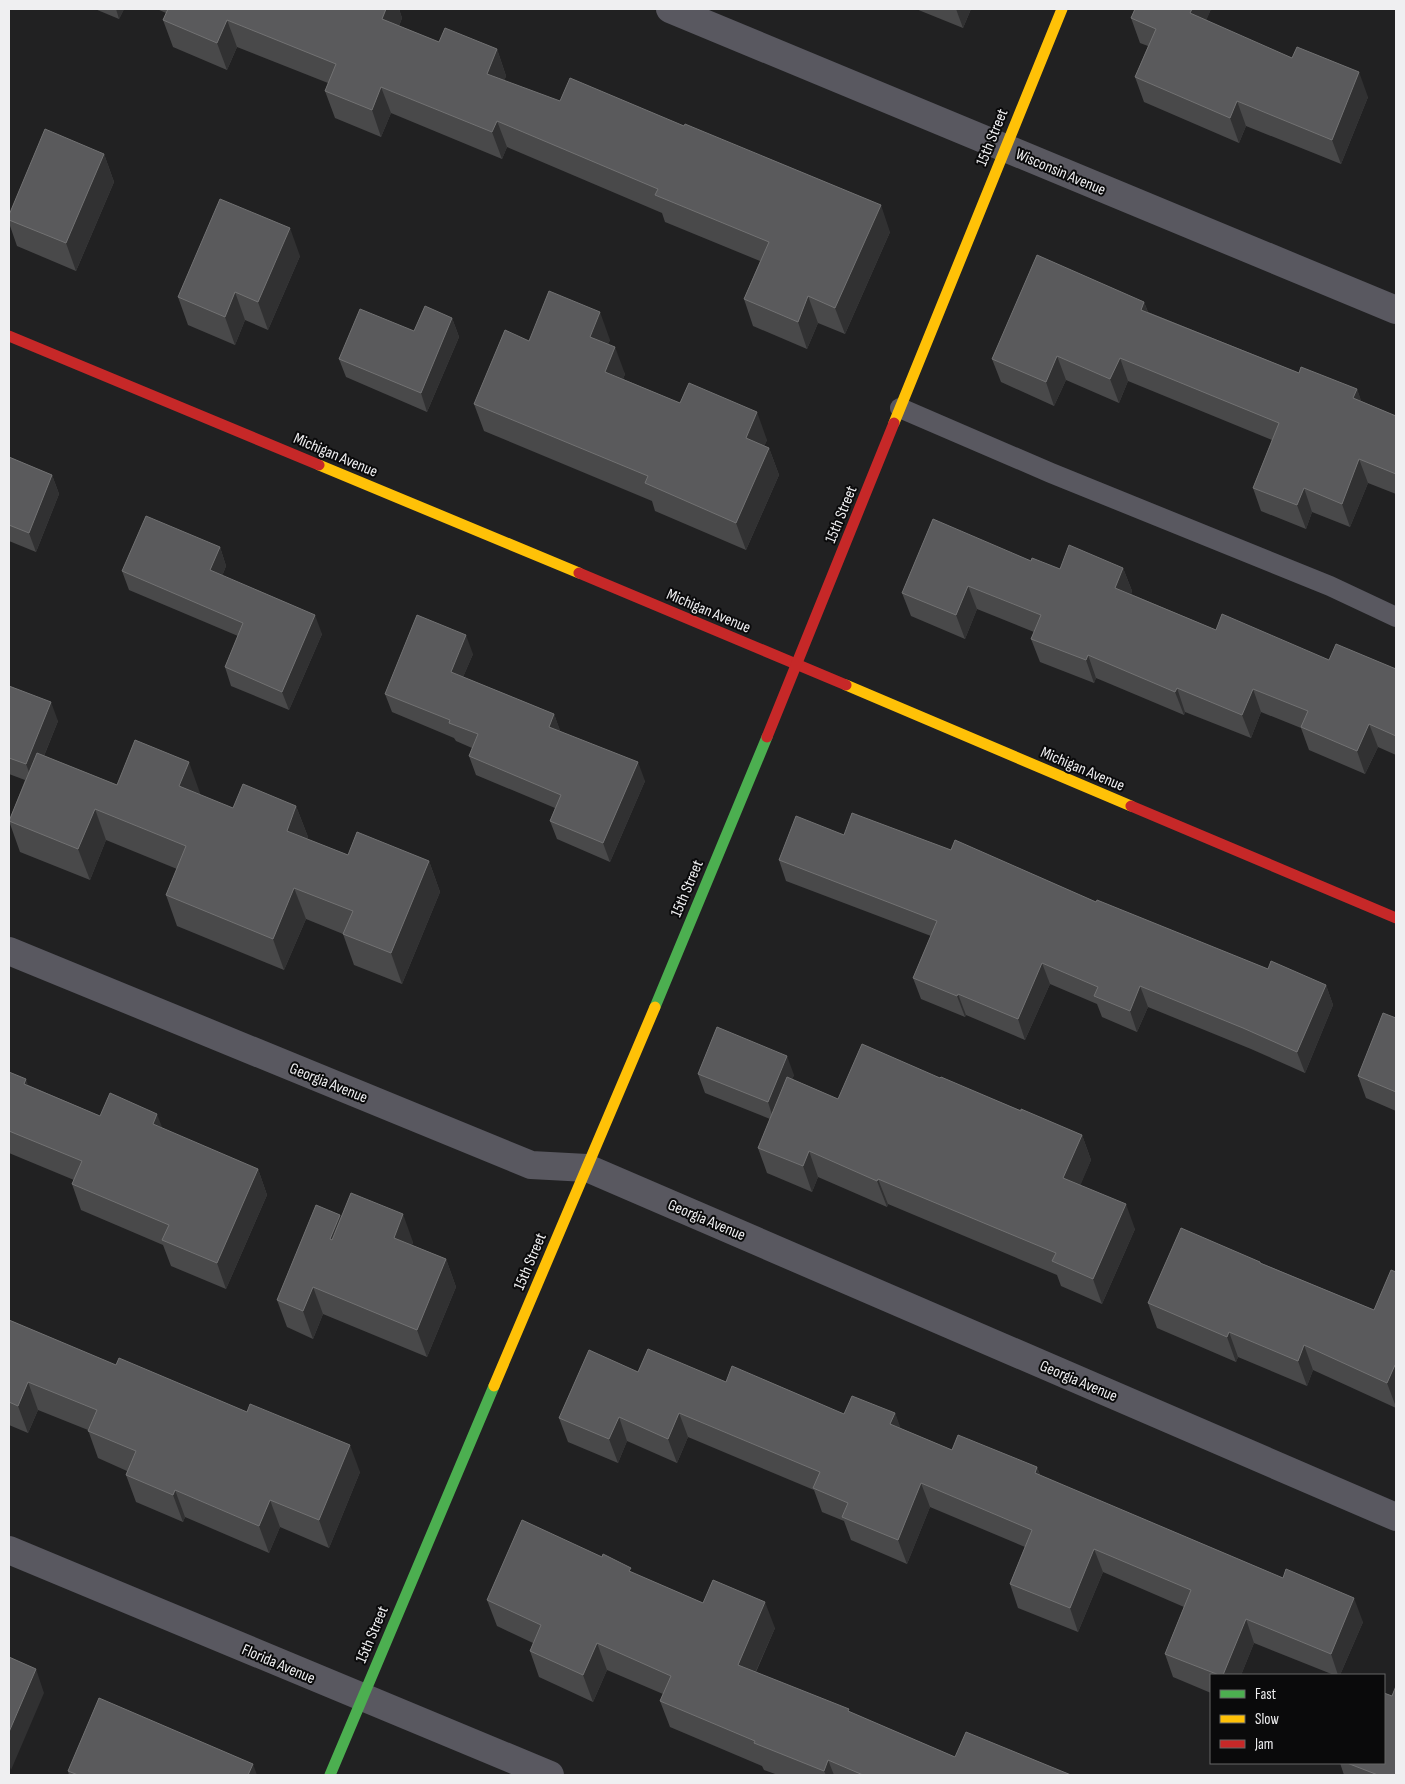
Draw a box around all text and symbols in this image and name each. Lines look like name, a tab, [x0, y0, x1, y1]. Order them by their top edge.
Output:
street label: 15th Street	[972, 106, 1012, 169]
street label: Wisconsin Avenue	[1012, 145, 1108, 200]
street label: Michigan Avenue	[290, 429, 380, 482]
street label: 15th Street	[821, 483, 861, 546]
street label: Michigan Avenue	[663, 585, 753, 638]
street label: Michigan Avenue	[1037, 743, 1127, 796]
street label: 15th Street	[667, 857, 708, 920]
street label: Georgia Avenue	[287, 1059, 370, 1108]
street label: Georgia Avenue	[665, 1196, 748, 1245]
street label: 15th Street	[510, 1230, 551, 1293]
street label: Georgia Avenue	[1037, 1357, 1120, 1406]
street label: 15th Street	[352, 1603, 393, 1666]
street label: Florida Avenue	[239, 1640, 318, 1688]
legend	[1210, 1674, 1385, 1764]
text: Fast	[1255, 1685, 1277, 1704]
text: Slow	[1255, 1710, 1279, 1729]
text: Jam	[1254, 1735, 1273, 1754]

